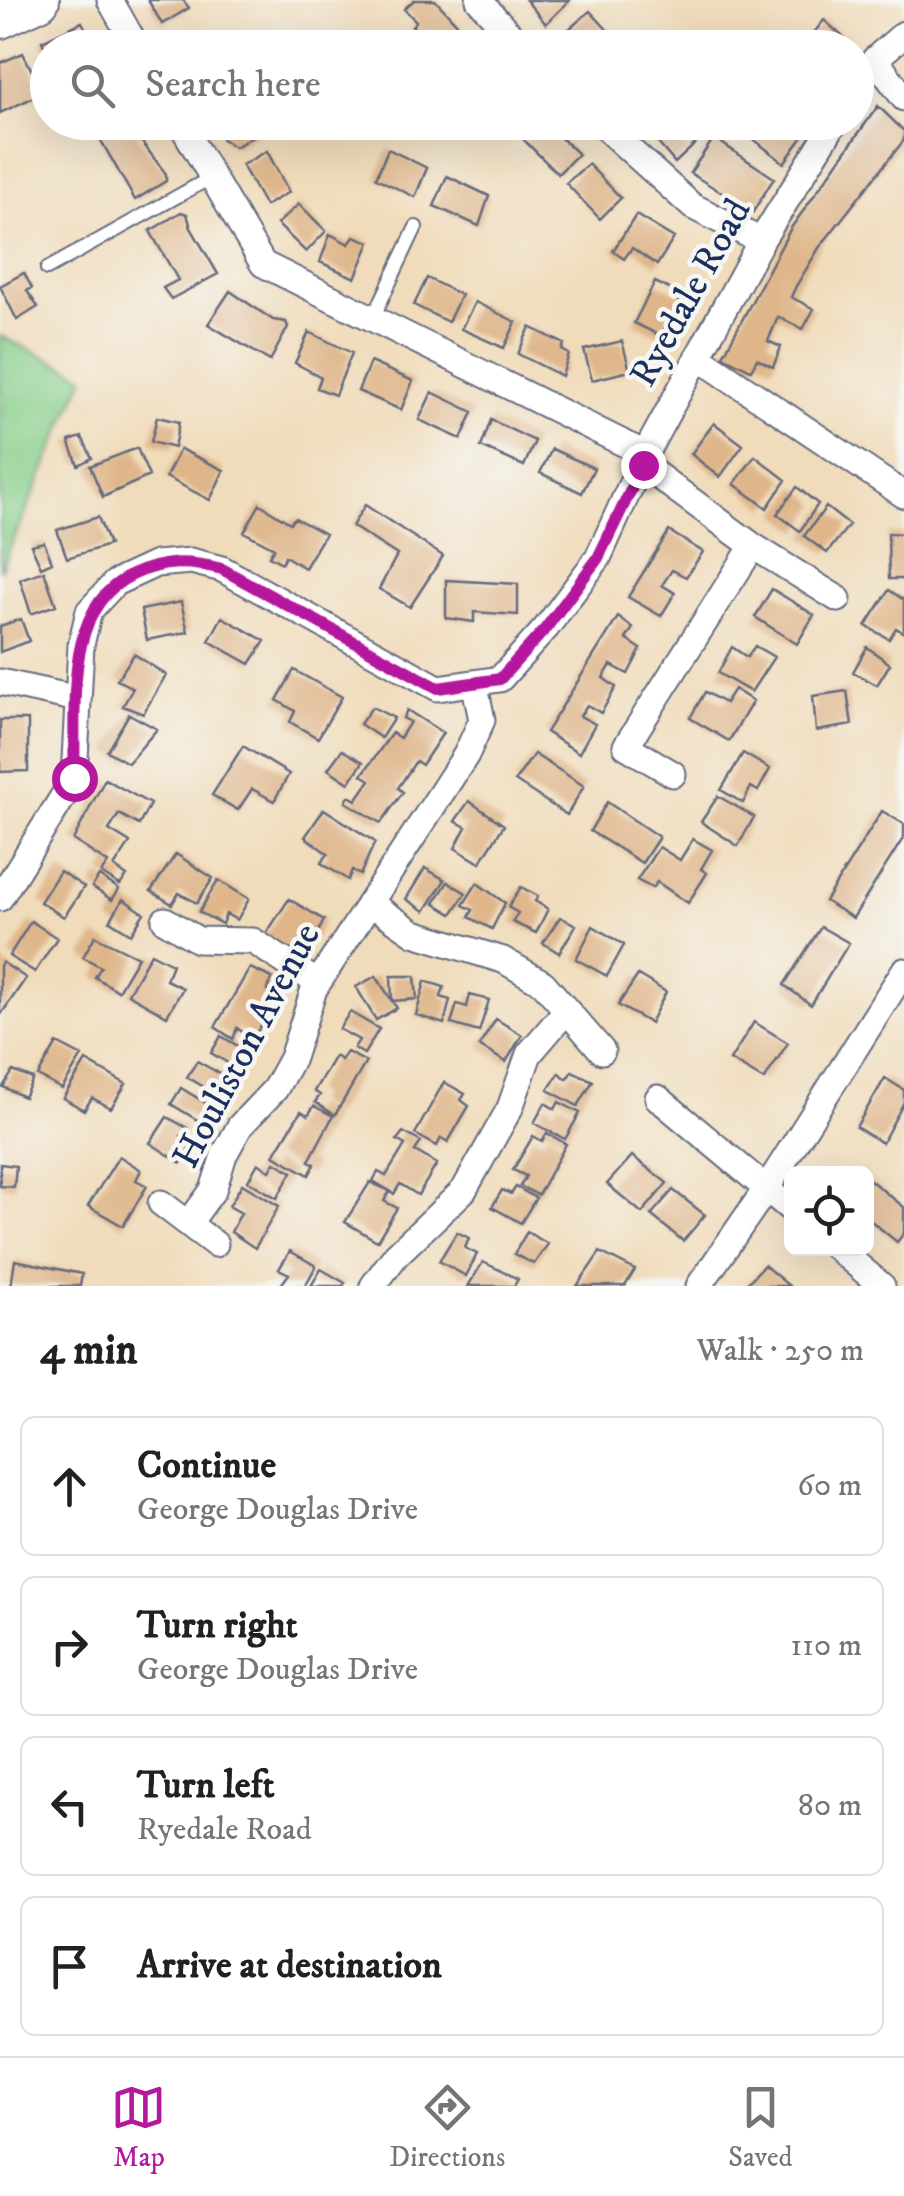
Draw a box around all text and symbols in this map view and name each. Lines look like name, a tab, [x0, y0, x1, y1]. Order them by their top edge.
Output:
search box	[30, 30, 874, 140]
icon: search	[65, 58, 120, 113]
text: Search here	[145, 61, 321, 109]
street label: Ryedale Road	[620, 191, 762, 395]
route end	[621, 443, 667, 489]
route start	[52, 756, 98, 802]
street label: Houliston Avenue	[162, 915, 332, 1177]
map controls	[784, 1166, 874, 1256]
button: locate	[784, 1166, 874, 1256]
text: 4 min	[40, 1325, 138, 1377]
text: Walk · 250 m	[697, 1331, 864, 1371]
text: Continue	[137, 1442, 276, 1490]
icon: ahead	[42, 1459, 97, 1514]
text: 60 m	[797, 1466, 862, 1506]
text: George Douglas Drive	[137, 1490, 418, 1530]
text: Turn right	[137, 1602, 298, 1650]
icon: right	[42, 1619, 97, 1674]
text: 110 m	[790, 1626, 862, 1666]
text: George Douglas Drive	[137, 1650, 418, 1690]
text: Turn left	[137, 1762, 275, 1810]
icon: left	[42, 1779, 97, 1834]
text: 80 m	[798, 1786, 862, 1826]
text: Ryedale Road	[137, 1810, 312, 1850]
icon: arrive	[42, 1939, 97, 1994]
text: Arrive at destination	[137, 1942, 442, 1990]
tab: Map	[111, 2080, 166, 2175]
tab: Directions	[389, 2080, 505, 2175]
tab: Saved	[728, 2080, 793, 2175]

